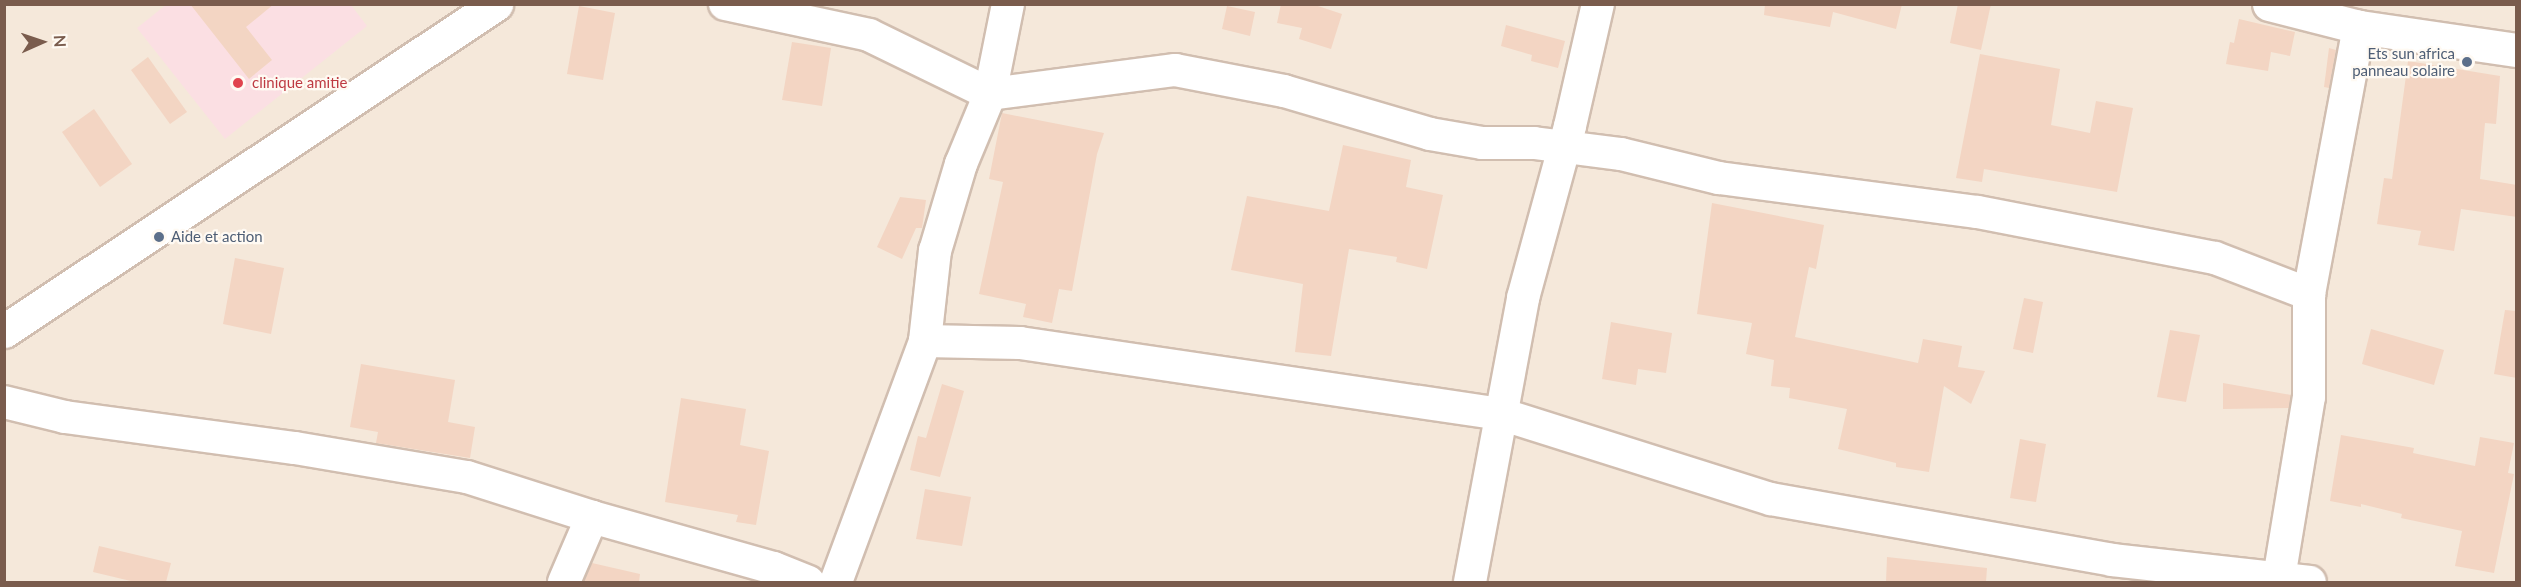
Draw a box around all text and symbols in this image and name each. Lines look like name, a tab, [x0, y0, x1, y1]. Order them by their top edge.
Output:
north arrow	[12, 12, 72, 72]
text: N	[51, 34, 70, 48]
place label: Ets sun africa panneau solaire	[2352, 44, 2455, 79]
marker: Ets sun africa panneau solaire	[2460, 55, 2474, 69]
marker: clinique amitie	[229, 74, 247, 92]
place label: clinique amitie	[252, 74, 347, 92]
place label: Aide et action	[171, 228, 263, 246]
marker: Aide et action	[152, 230, 166, 244]

